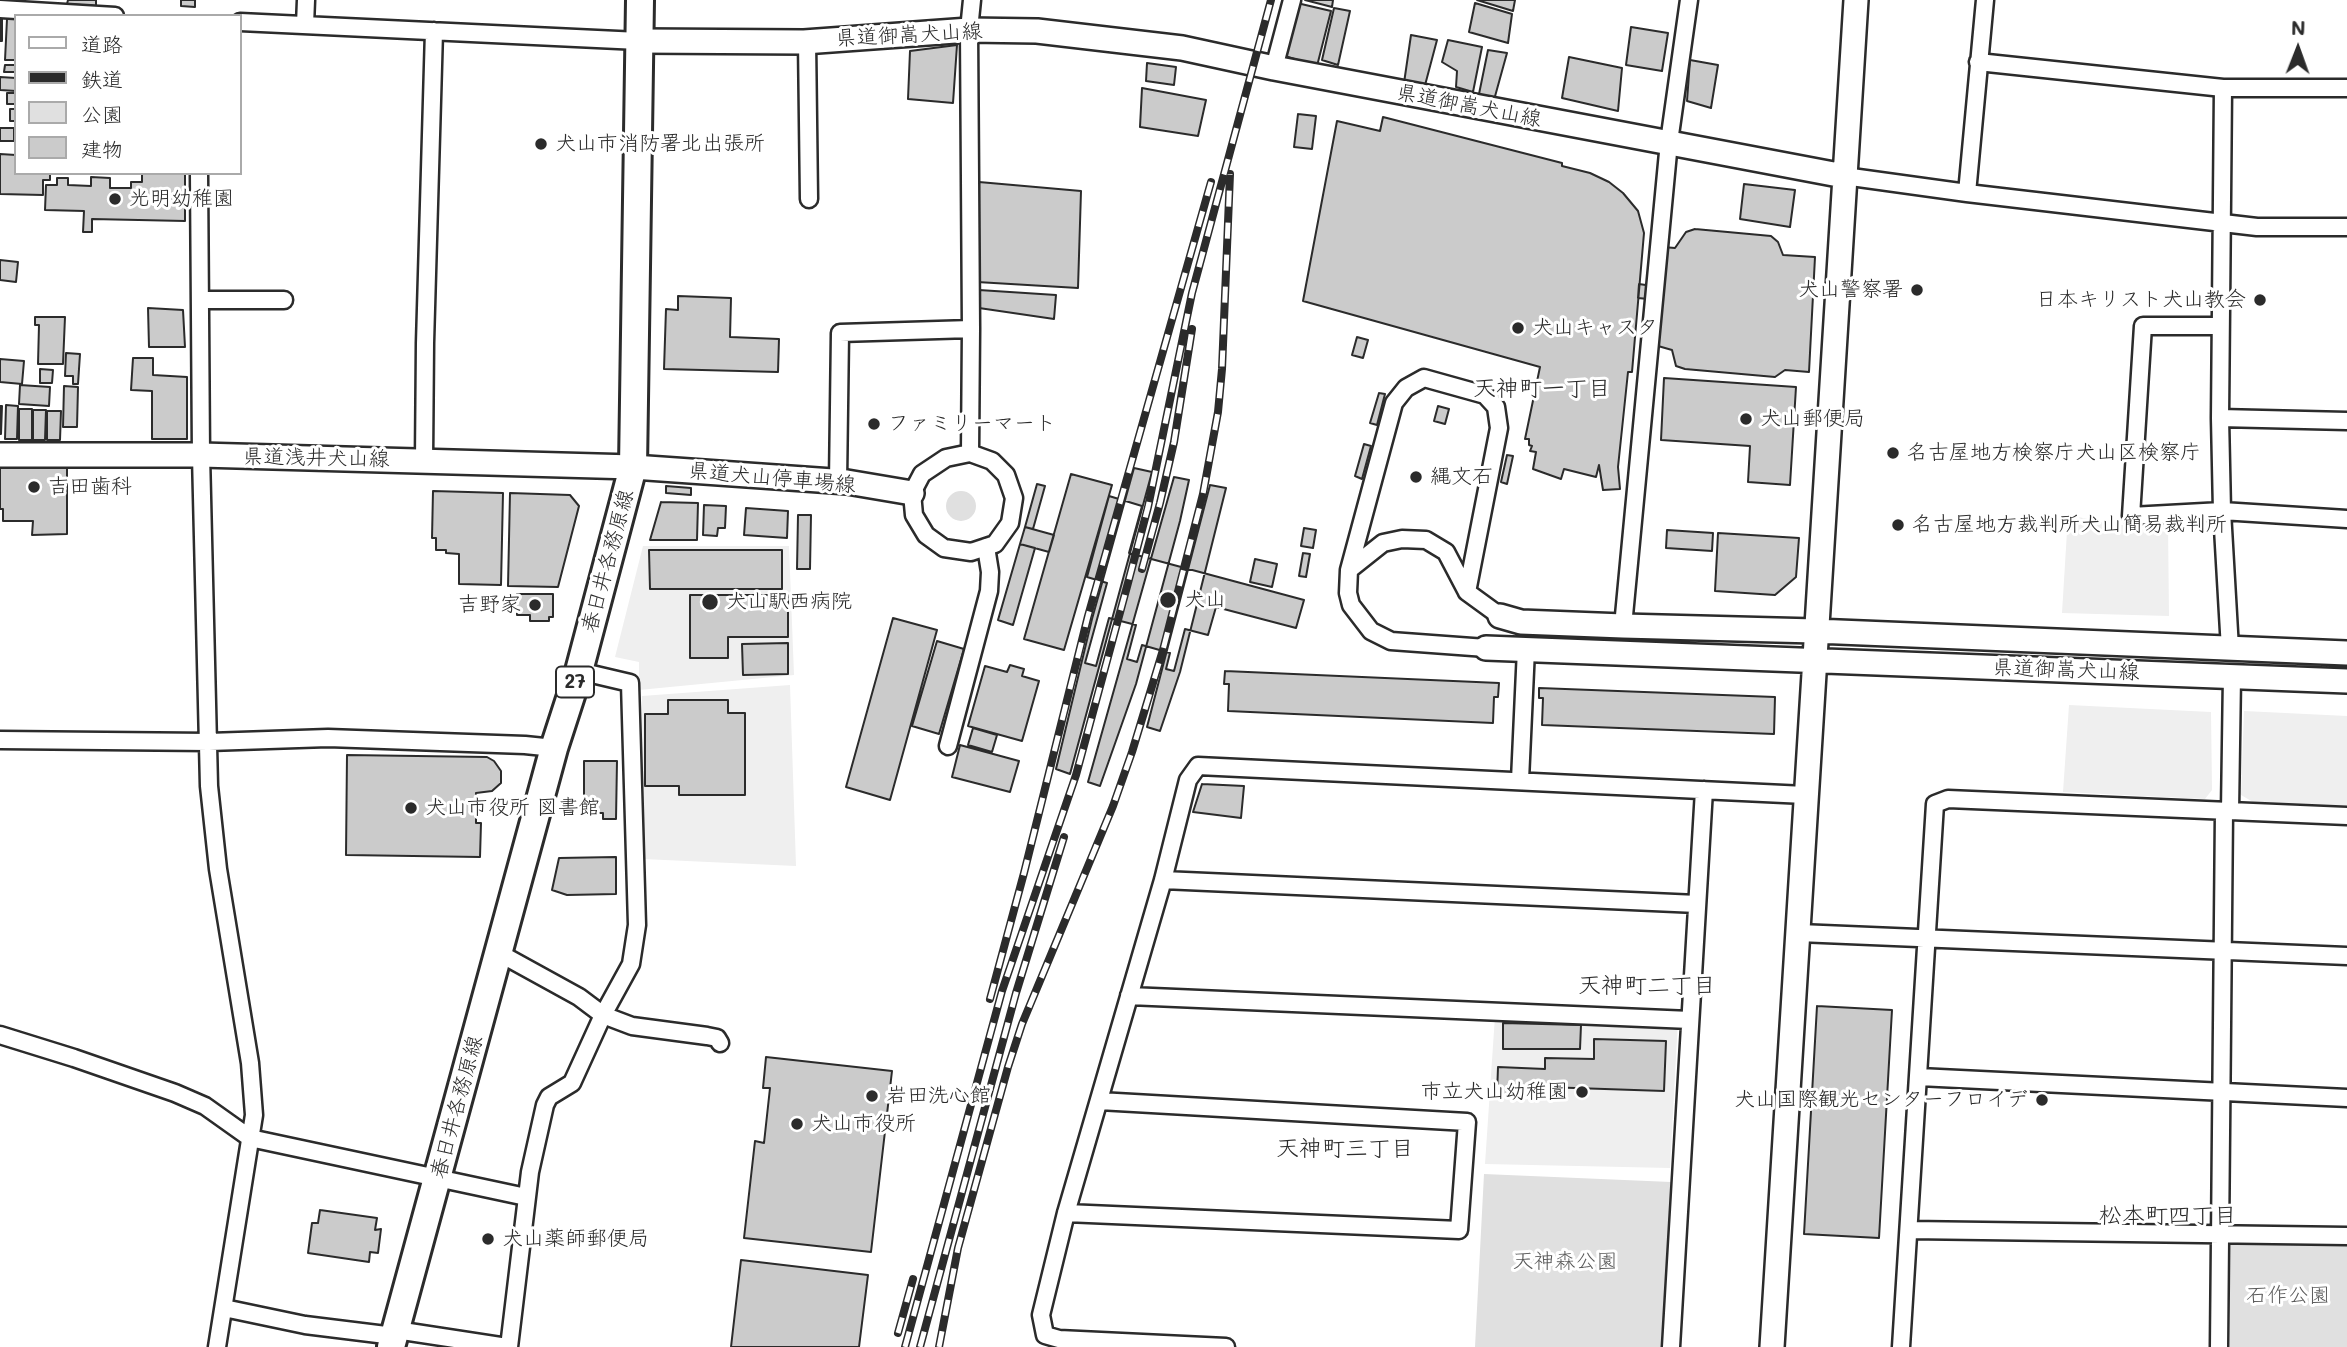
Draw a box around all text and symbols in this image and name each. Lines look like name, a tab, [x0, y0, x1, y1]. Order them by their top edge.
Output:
legend	[14, 14, 242, 175]
north arrow	[2263, 14, 2333, 84]
text: N	[2291, 15, 2306, 40]
street label: 県道御嵩犬山線	[835, 19, 983, 51]
text: 道路	[81, 30, 123, 57]
text: 鉄道	[81, 65, 123, 92]
street label: 県道御嵩犬山線	[1394, 80, 1544, 132]
text: 公園	[81, 100, 123, 127]
place label: 犬山市消防署北出張所	[555, 131, 765, 157]
text: 建物	[81, 135, 123, 162]
marker: 犬山市消防署北出張所	[533, 136, 549, 152]
place label: 光明幼稚園	[129, 186, 234, 212]
marker: 光明幼稚園	[107, 191, 123, 207]
place label: 犬山警察署	[1798, 277, 1903, 303]
marker: 犬山警察署	[1909, 282, 1925, 298]
place label: 日本キリスト犬山教会	[2036, 287, 2246, 313]
marker: 日本キリスト犬山教会	[2252, 292, 2268, 308]
place label: 犬山キャスタ	[1532, 315, 1658, 341]
marker: 犬山キャスタ	[1510, 320, 1526, 336]
district label: 天神町一丁目	[1473, 375, 1611, 403]
place label: 犬山郵便局	[1760, 406, 1865, 432]
place label: ファミリーマート	[888, 411, 1056, 437]
marker: 犬山郵便局	[1738, 411, 1754, 427]
marker: ファミリーマート	[866, 416, 882, 432]
place label: 名古屋地方検察庁犬山区検察庁	[1907, 440, 2201, 466]
street label: 県道浅井犬山線	[242, 444, 390, 472]
marker: 名古屋地方検察庁犬山区検察庁	[1885, 445, 1901, 461]
street label: 県道犬山停車場線	[687, 458, 857, 498]
place label: 縄文石	[1430, 464, 1493, 490]
marker: 縄文石	[1408, 469, 1424, 485]
place label: 吉田歯科	[48, 474, 132, 500]
marker: 吉田歯科	[26, 479, 42, 495]
street label: 春日井各務原線	[577, 487, 639, 635]
place label: 名古屋地方裁判所犬山簡易裁判所	[1912, 512, 2227, 538]
marker: 名古屋地方裁判所犬山簡易裁判所	[1890, 517, 1906, 533]
place label: 犬山	[1184, 587, 1226, 613]
place label: 犬山駅西病院	[726, 589, 852, 615]
marker: 犬山	[1158, 590, 1178, 610]
place label: 吉野家	[458, 592, 521, 618]
marker: 犬山駅西病院	[700, 592, 720, 612]
marker: 吉野家	[527, 597, 543, 613]
street label: 県道御嵩犬山線	[1992, 655, 2140, 685]
road number: 27	[556, 666, 594, 698]
place label: 犬山市役所 図書館	[425, 795, 600, 821]
marker: 犬山市役所 図書館	[403, 800, 419, 816]
district label: 天神町二丁目	[1578, 972, 1716, 1000]
street label: 春日井各務原線	[426, 1033, 488, 1181]
place label: 市立犬山幼稚園	[1421, 1079, 1568, 1105]
place label: 岩田洗心館	[886, 1083, 991, 1109]
marker: 市立犬山幼稚園	[1574, 1084, 1590, 1100]
place label: 犬山国際観光センターフロイデ	[1734, 1087, 2028, 1113]
marker: 岩田洗心館	[864, 1088, 880, 1104]
marker: 犬山国際観光センターフロイデ	[2034, 1092, 2050, 1108]
place label: 犬山市役所	[811, 1111, 916, 1137]
marker: 犬山市役所	[789, 1116, 805, 1132]
district label: 天神町三丁目	[1276, 1135, 1414, 1163]
district label: 松本町四丁目	[2099, 1202, 2237, 1230]
place label: 犬山薬師郵便局	[502, 1226, 649, 1252]
marker: 犬山薬師郵便局	[480, 1231, 496, 1247]
park label: 天神森公園	[1513, 1249, 1617, 1275]
park label: 石作公園	[2246, 1283, 2330, 1309]

